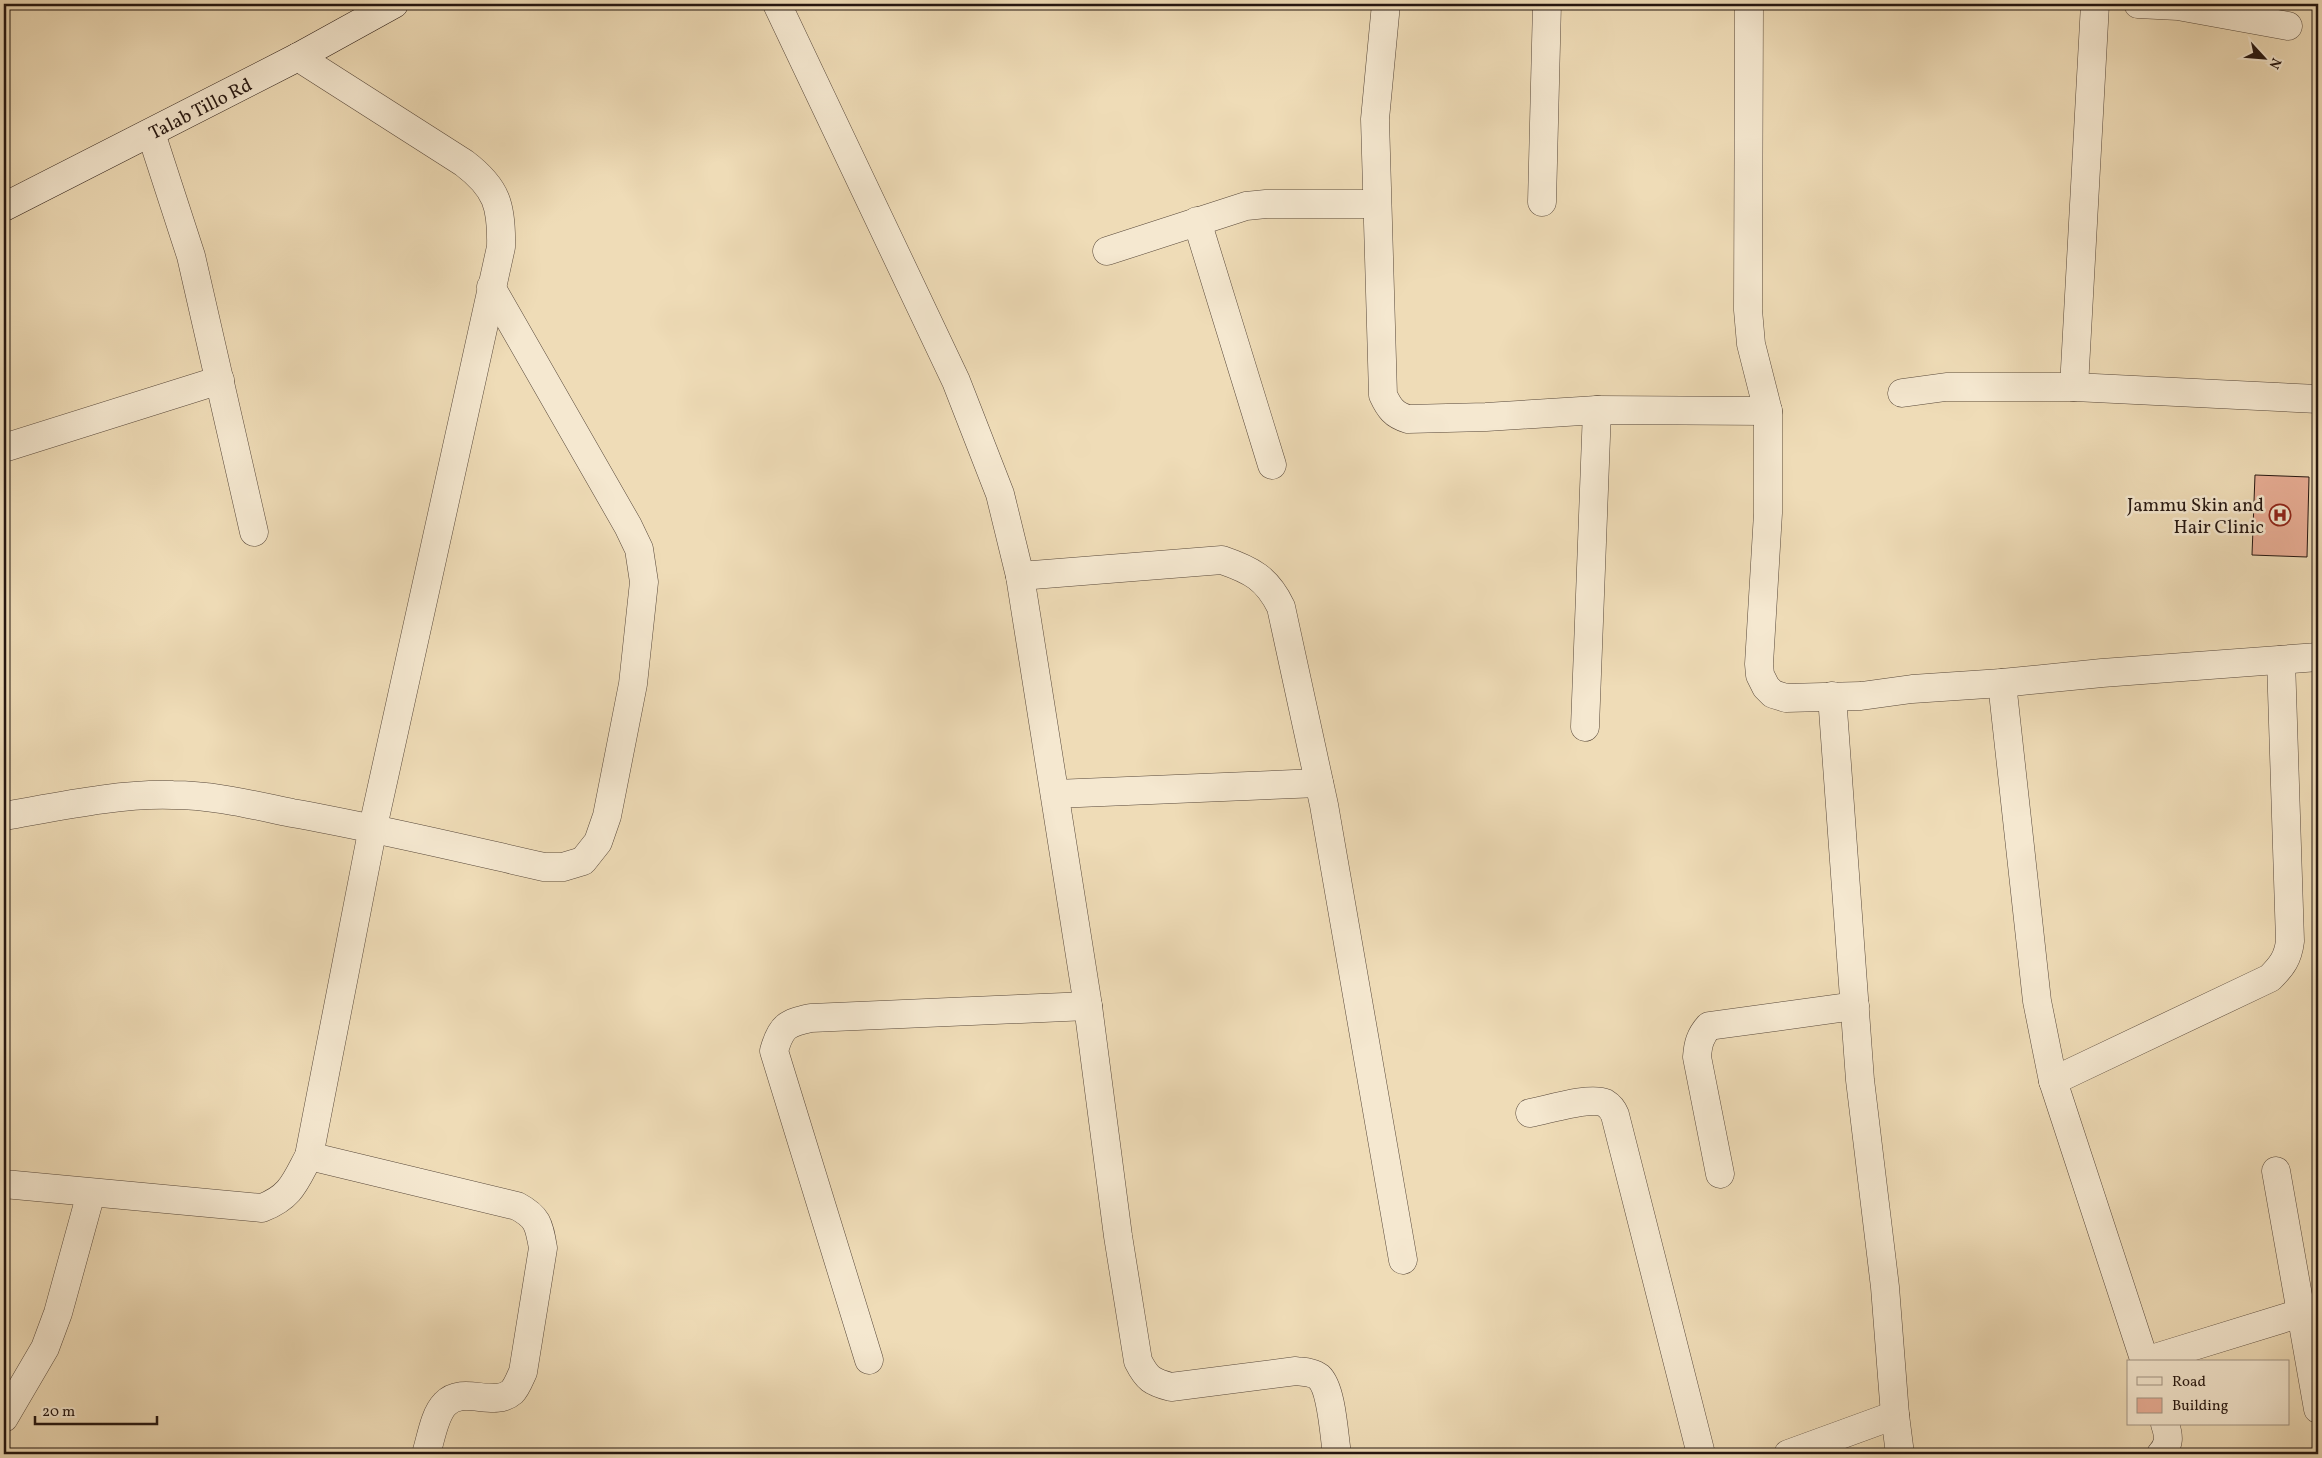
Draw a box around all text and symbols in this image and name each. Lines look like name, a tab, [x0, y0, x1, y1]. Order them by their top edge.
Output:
north arrow	[2240, 32, 2290, 82]
text: N	[2264, 54, 2285, 72]
street label: Talab Tillo Rd	[145, 73, 257, 147]
place label: Jammu Skin and Hair Clinic	[2127, 493, 2264, 541]
hospital icon: Jammu Skin and Hair Clinic	[2268, 503, 2292, 527]
legend	[2127, 1360, 2290, 1426]
text: Road	[2172, 1372, 2206, 1393]
scale bar	[35, 1393, 158, 1425]
text: Building	[2172, 1396, 2229, 1417]
text: 20 m	[42, 1402, 75, 1423]

